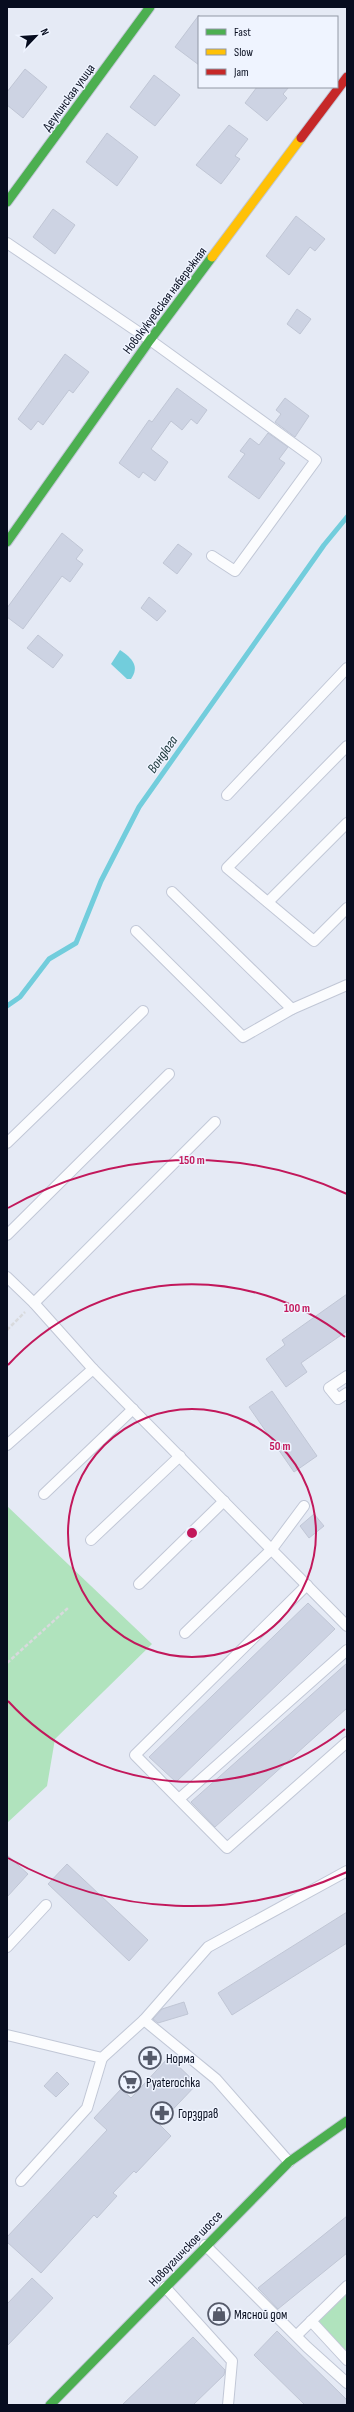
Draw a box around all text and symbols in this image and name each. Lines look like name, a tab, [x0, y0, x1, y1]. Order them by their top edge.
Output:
north arrow	[16, 16, 56, 56]
legend	[198, 16, 338, 88]
text: Fast	[234, 25, 251, 40]
text: N	[37, 27, 52, 38]
text: Slow	[234, 45, 253, 60]
street label: Деулинская улица	[39, 61, 99, 134]
text: Jam	[233, 65, 249, 80]
street label: Новокукуевская набережная	[119, 244, 210, 357]
water label: Вондюга	[144, 732, 182, 776]
text: 150 m	[179, 1153, 205, 1168]
text: 100 m	[284, 1301, 310, 1316]
text: 50 m	[270, 1439, 290, 1454]
centre of rings	[185, 1526, 199, 1540]
pharmacy icon: Норма	[137, 2045, 163, 2071]
place label: Норма	[166, 2051, 195, 2067]
supermarket icon: Pyaterochka	[117, 2069, 143, 2095]
place label: Pyaterochka	[146, 2075, 200, 2091]
pharmacy icon: Горздрав	[149, 2100, 175, 2126]
place label: Горздрав	[178, 2106, 218, 2122]
street label: Новоугличское шоссе	[145, 2207, 226, 2290]
shop icon: Мясной дом	[206, 2301, 232, 2327]
place label: Мясной дом	[234, 2307, 287, 2323]

